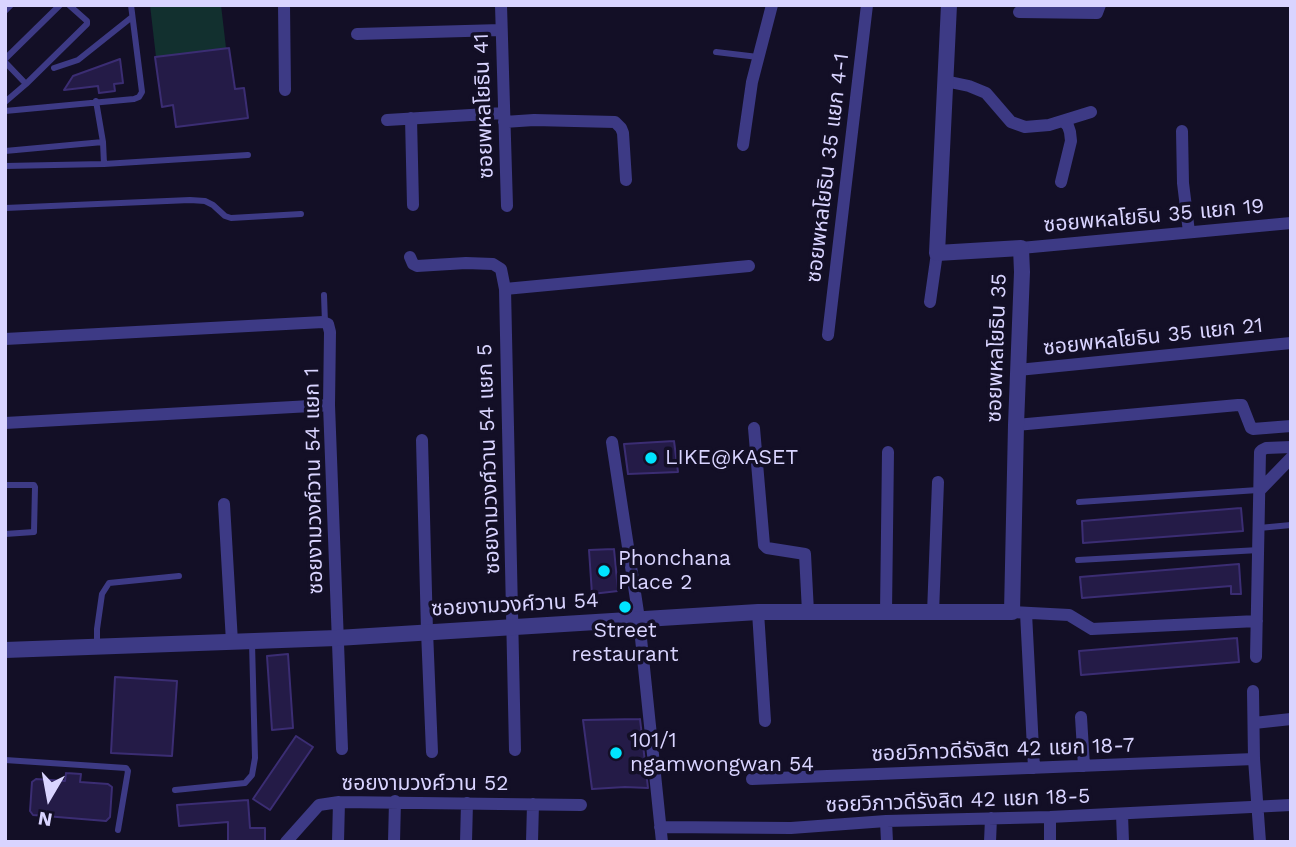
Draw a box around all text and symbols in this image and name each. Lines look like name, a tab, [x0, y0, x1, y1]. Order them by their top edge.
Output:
street label: ซอยพหลโยธิน 41	[469, 33, 499, 179]
street label: ซอยพหลโยธิน 35 แยก 4-1	[801, 52, 855, 284]
street label: ซอยพหลโยธิน 35 แยก 19	[1043, 194, 1265, 238]
street label: ซอยพหลโยธิน 35	[982, 273, 1012, 423]
street label: ซอยพหลโยธิน 35 แยก 21	[1042, 313, 1264, 361]
street label: ซอยงามวงศ์วาน 54 แยก 5	[472, 343, 506, 575]
street label: ซอยงามวงศ์วาน 54 แยก 1	[299, 368, 329, 594]
place label: LIKE@KASET	[665, 445, 798, 471]
marker: LIKE@KASET	[643, 450, 659, 466]
place label: Phonchana Place 2	[618, 546, 731, 596]
marker: Phonchana Place 2	[596, 563, 612, 579]
street label: ซอยงามวงศ์วาน 54	[431, 588, 599, 622]
marker: Street restaurant	[617, 599, 633, 615]
place label: Street restaurant	[572, 618, 678, 668]
place label: 101/1 ngamwongwan 54	[630, 728, 814, 778]
street label: ซอยวิภาวดีรังสิต 42 แยก 18-7	[871, 733, 1135, 767]
marker: 101/1 ngamwongwan 54	[608, 745, 624, 761]
north arrow	[14, 763, 84, 833]
street label: ซอยงามวงศ์วาน 52	[341, 771, 509, 797]
street label: ซอยวิภาวดีรังสิต 42 แยก 18-5	[825, 784, 1091, 818]
text: N	[36, 807, 54, 832]

